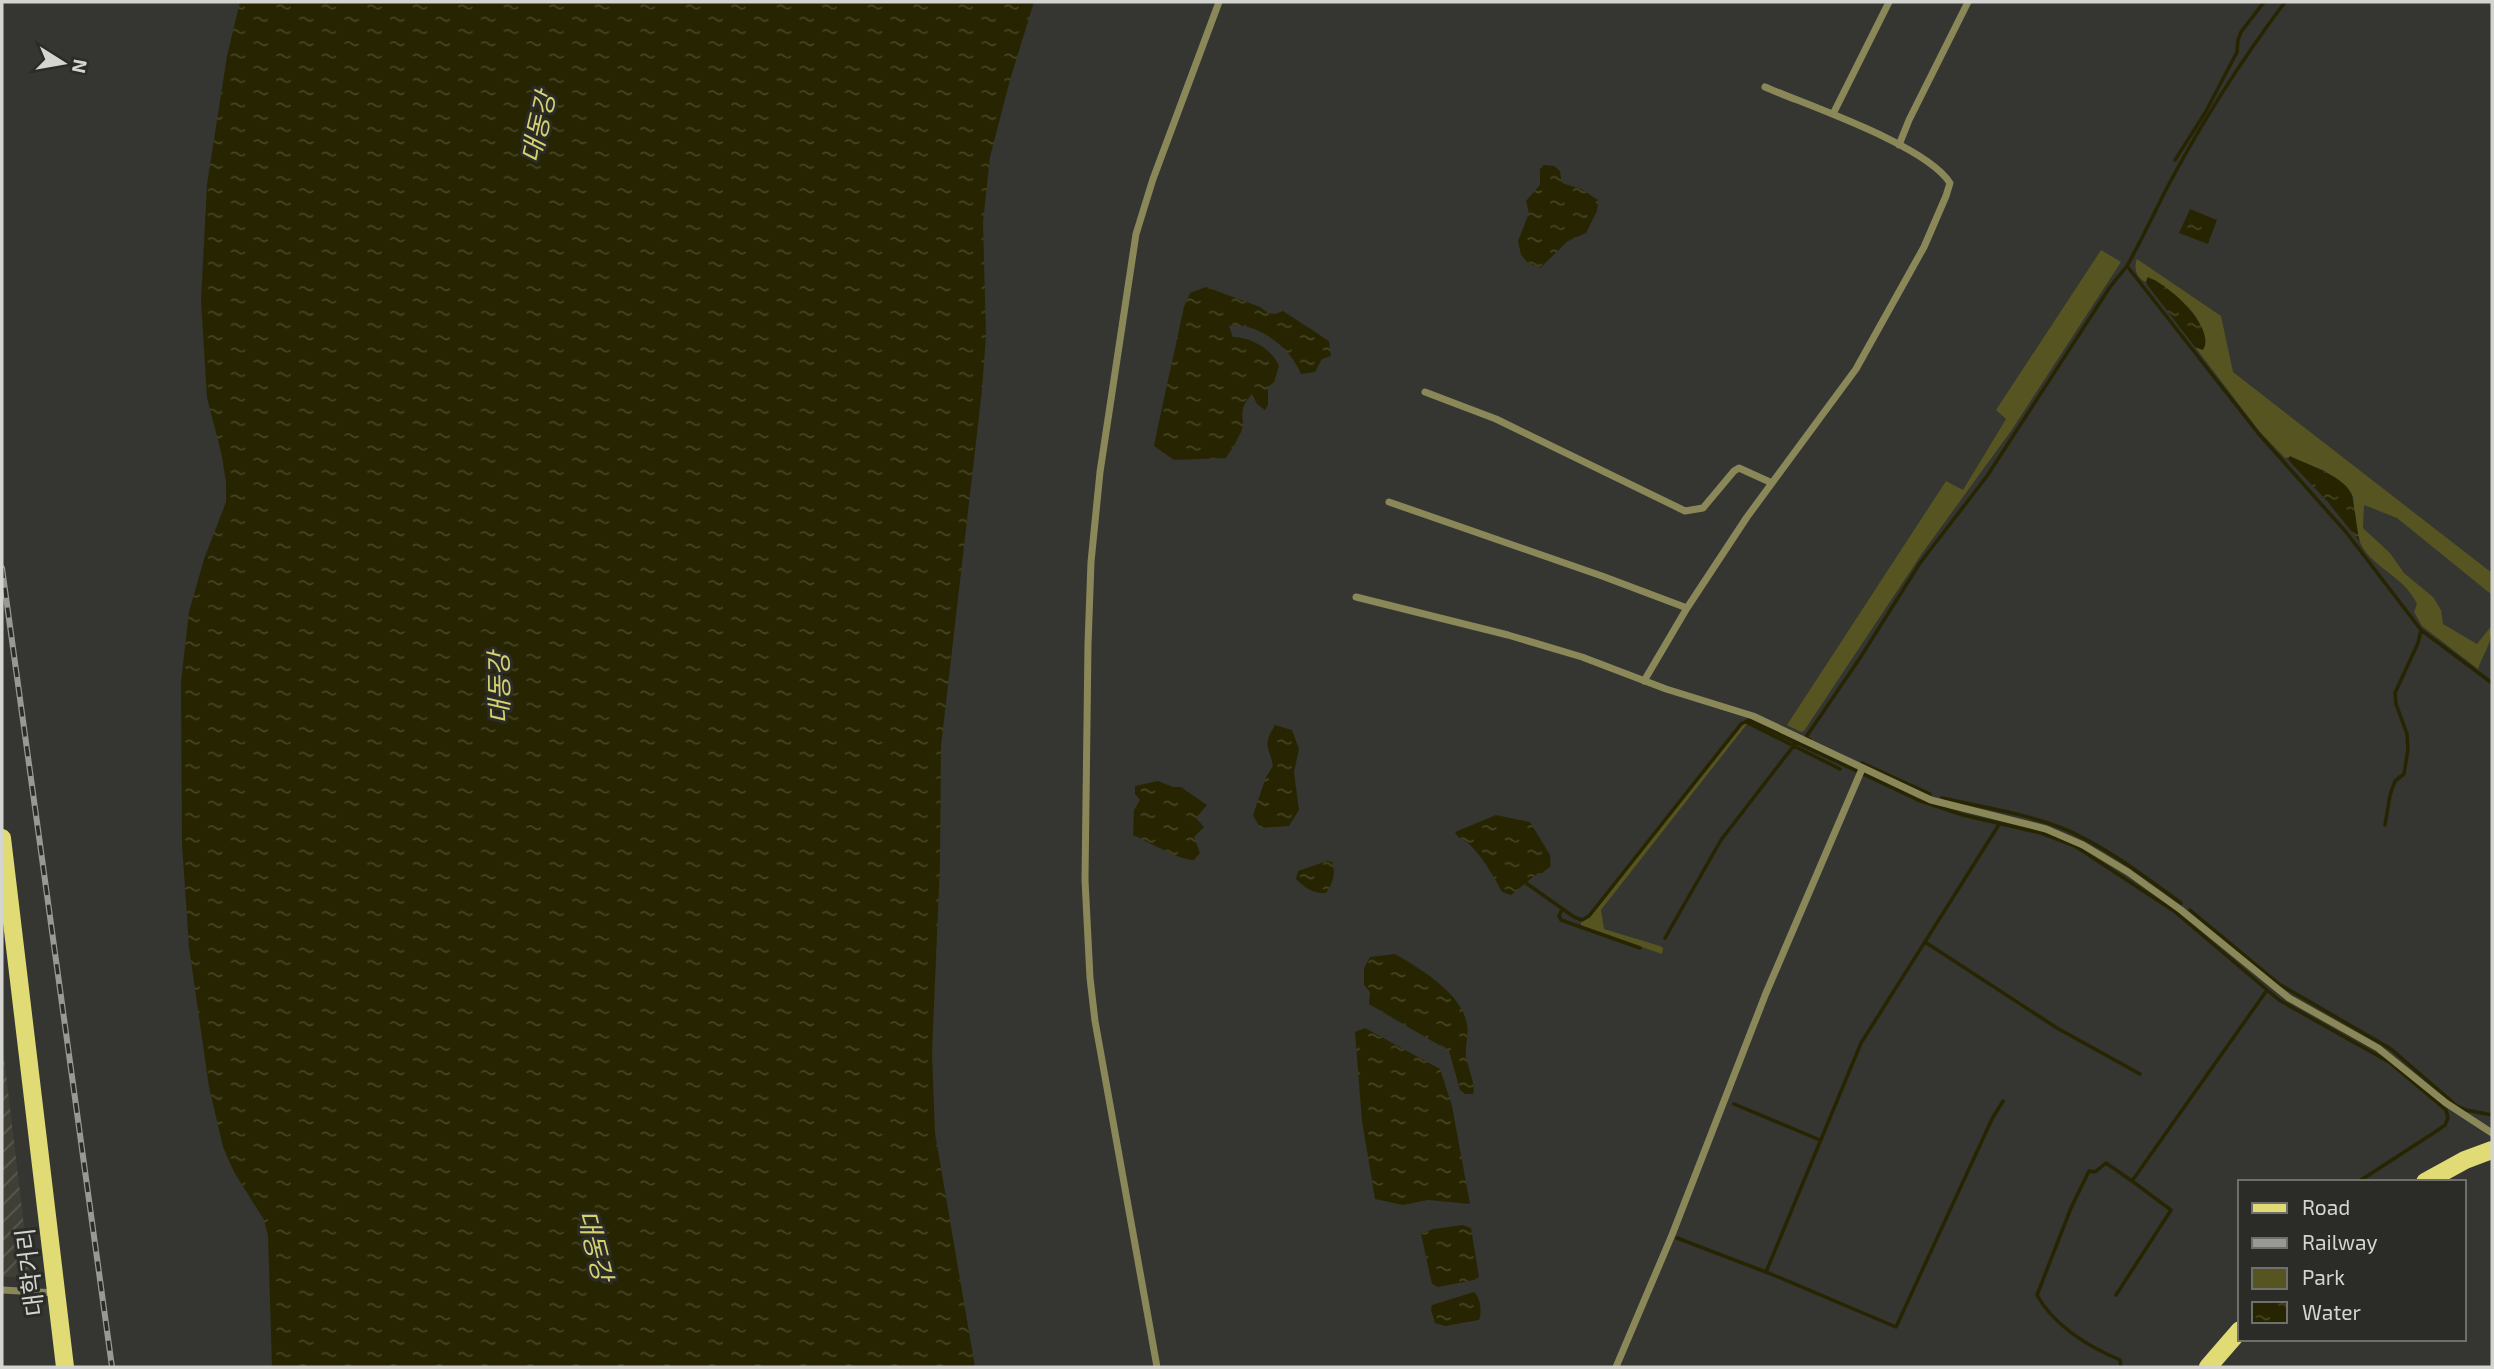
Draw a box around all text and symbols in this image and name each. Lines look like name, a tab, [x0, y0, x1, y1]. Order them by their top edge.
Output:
north arrow	[28, 28, 98, 98]
text: N	[68, 57, 93, 75]
water label: 대동강	[514, 86, 561, 165]
water label: 대동강	[482, 649, 514, 724]
legend	[2238, 1180, 2466, 1341]
text: Road	[2302, 1194, 2350, 1219]
water label: 대동강	[572, 1206, 620, 1287]
street label: 대학거리	[9, 1226, 49, 1318]
text: Railway	[2302, 1229, 2378, 1254]
text: Park	[2302, 1264, 2345, 1289]
text: Water	[2302, 1299, 2361, 1324]

